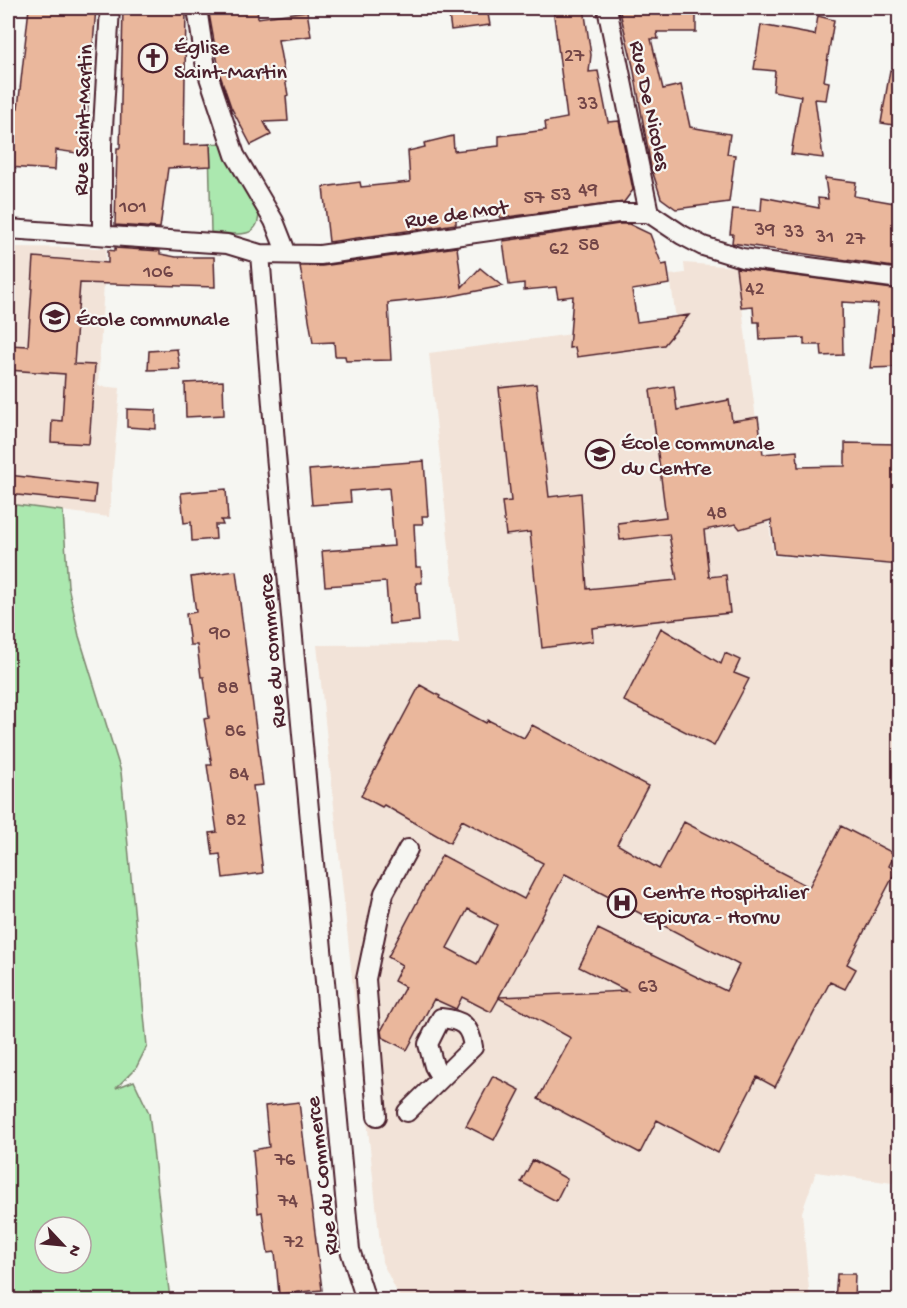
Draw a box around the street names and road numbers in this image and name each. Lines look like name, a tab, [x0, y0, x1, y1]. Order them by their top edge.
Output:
street label: Rue De Nicoles	[622, 39, 675, 174]
street label: Rue Saint-Martin	[69, 43, 101, 196]
street label: Rue de Mot	[403, 196, 512, 236]
street label: Rue du commerce	[254, 572, 294, 729]
street label: Rue du Commerce	[301, 1094, 347, 1256]

